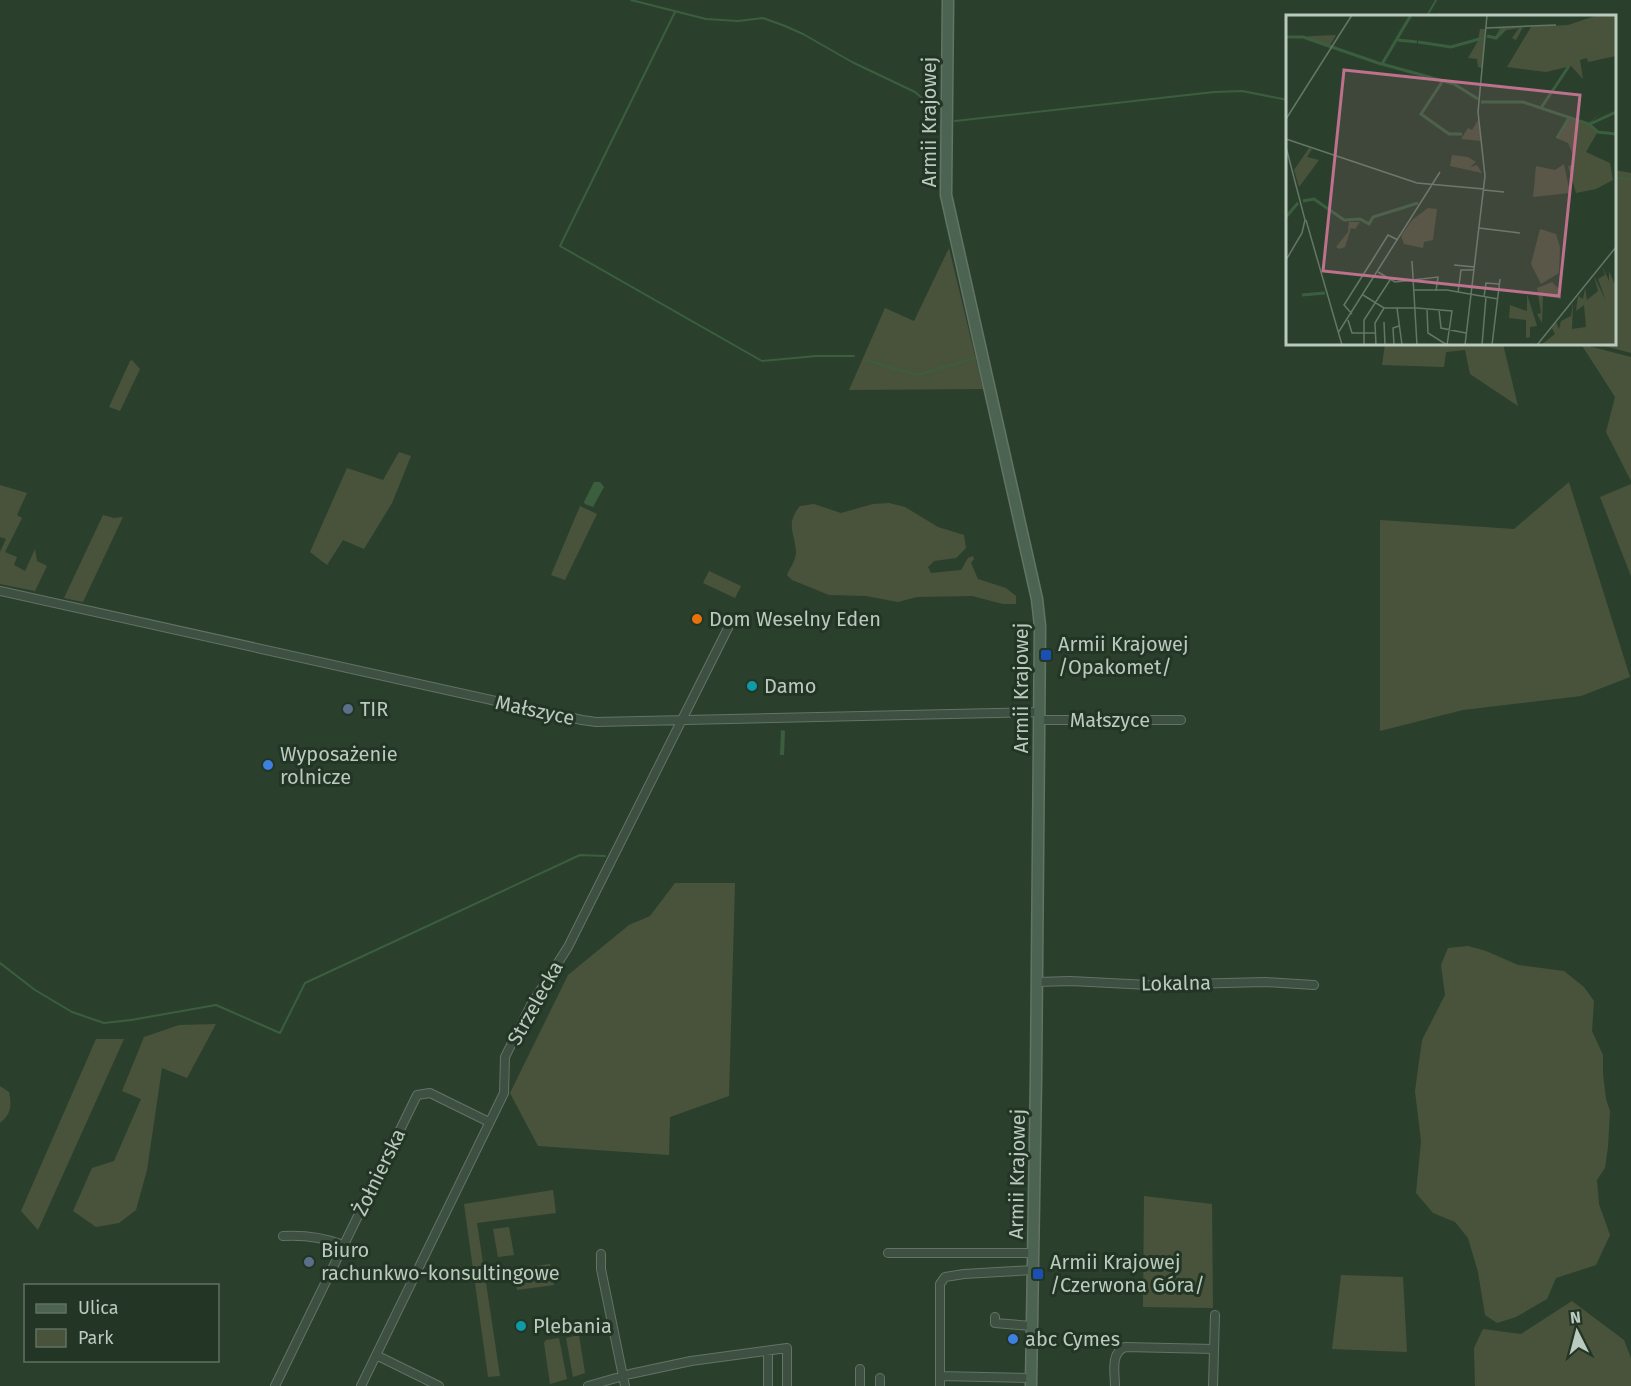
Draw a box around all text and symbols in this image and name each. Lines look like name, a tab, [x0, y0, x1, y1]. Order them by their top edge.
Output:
inset map	[1286, 15, 1616, 345]
street label: Armii Krajowej	[917, 57, 941, 187]
place label: Dom Weselny Eden	[709, 607, 881, 631]
marker: Dom Weselny Eden	[690, 612, 704, 626]
street label: Armii Krajowej	[1009, 623, 1033, 753]
place label: Armii Krajowej /Opakomet/	[1058, 632, 1189, 679]
marker: Armii Krajowej /Opakomet/	[1039, 648, 1053, 662]
place label: Damo	[764, 674, 816, 698]
marker: Damo	[745, 679, 759, 693]
street label: Małszyce	[493, 690, 577, 730]
place label: TIR	[360, 697, 388, 721]
marker: TIR	[341, 702, 355, 716]
street label: Małszyce	[1070, 708, 1150, 732]
place label: Wyposażenie rolnicze	[280, 742, 398, 789]
marker: Wyposażenie rolnicze	[261, 758, 275, 772]
street label: Strzelecka	[502, 957, 568, 1049]
street label: Lokalna	[1141, 970, 1211, 996]
street label: Armii Krajowej	[1004, 1109, 1030, 1239]
street label: Żołnierska	[348, 1125, 410, 1219]
place label: Biuro rachunkwo-konsultingowe	[321, 1238, 560, 1285]
place label: Armii Krajowej /Czerwona Góra/	[1050, 1250, 1205, 1297]
marker: Biuro rachunkwo-konsultingowe	[302, 1255, 316, 1269]
marker: Armii Krajowej /Czerwona Góra/	[1031, 1267, 1045, 1281]
legend	[24, 1284, 219, 1362]
text: Ulica	[78, 1297, 118, 1319]
north arrow	[1547, 1302, 1607, 1362]
text: N	[1569, 1308, 1582, 1328]
place label: Plebania	[533, 1314, 612, 1338]
marker: Plebania	[514, 1319, 528, 1333]
text: Park	[78, 1327, 114, 1349]
place label: abc Cymes	[1025, 1327, 1120, 1351]
marker: abc Cymes	[1006, 1332, 1020, 1346]

